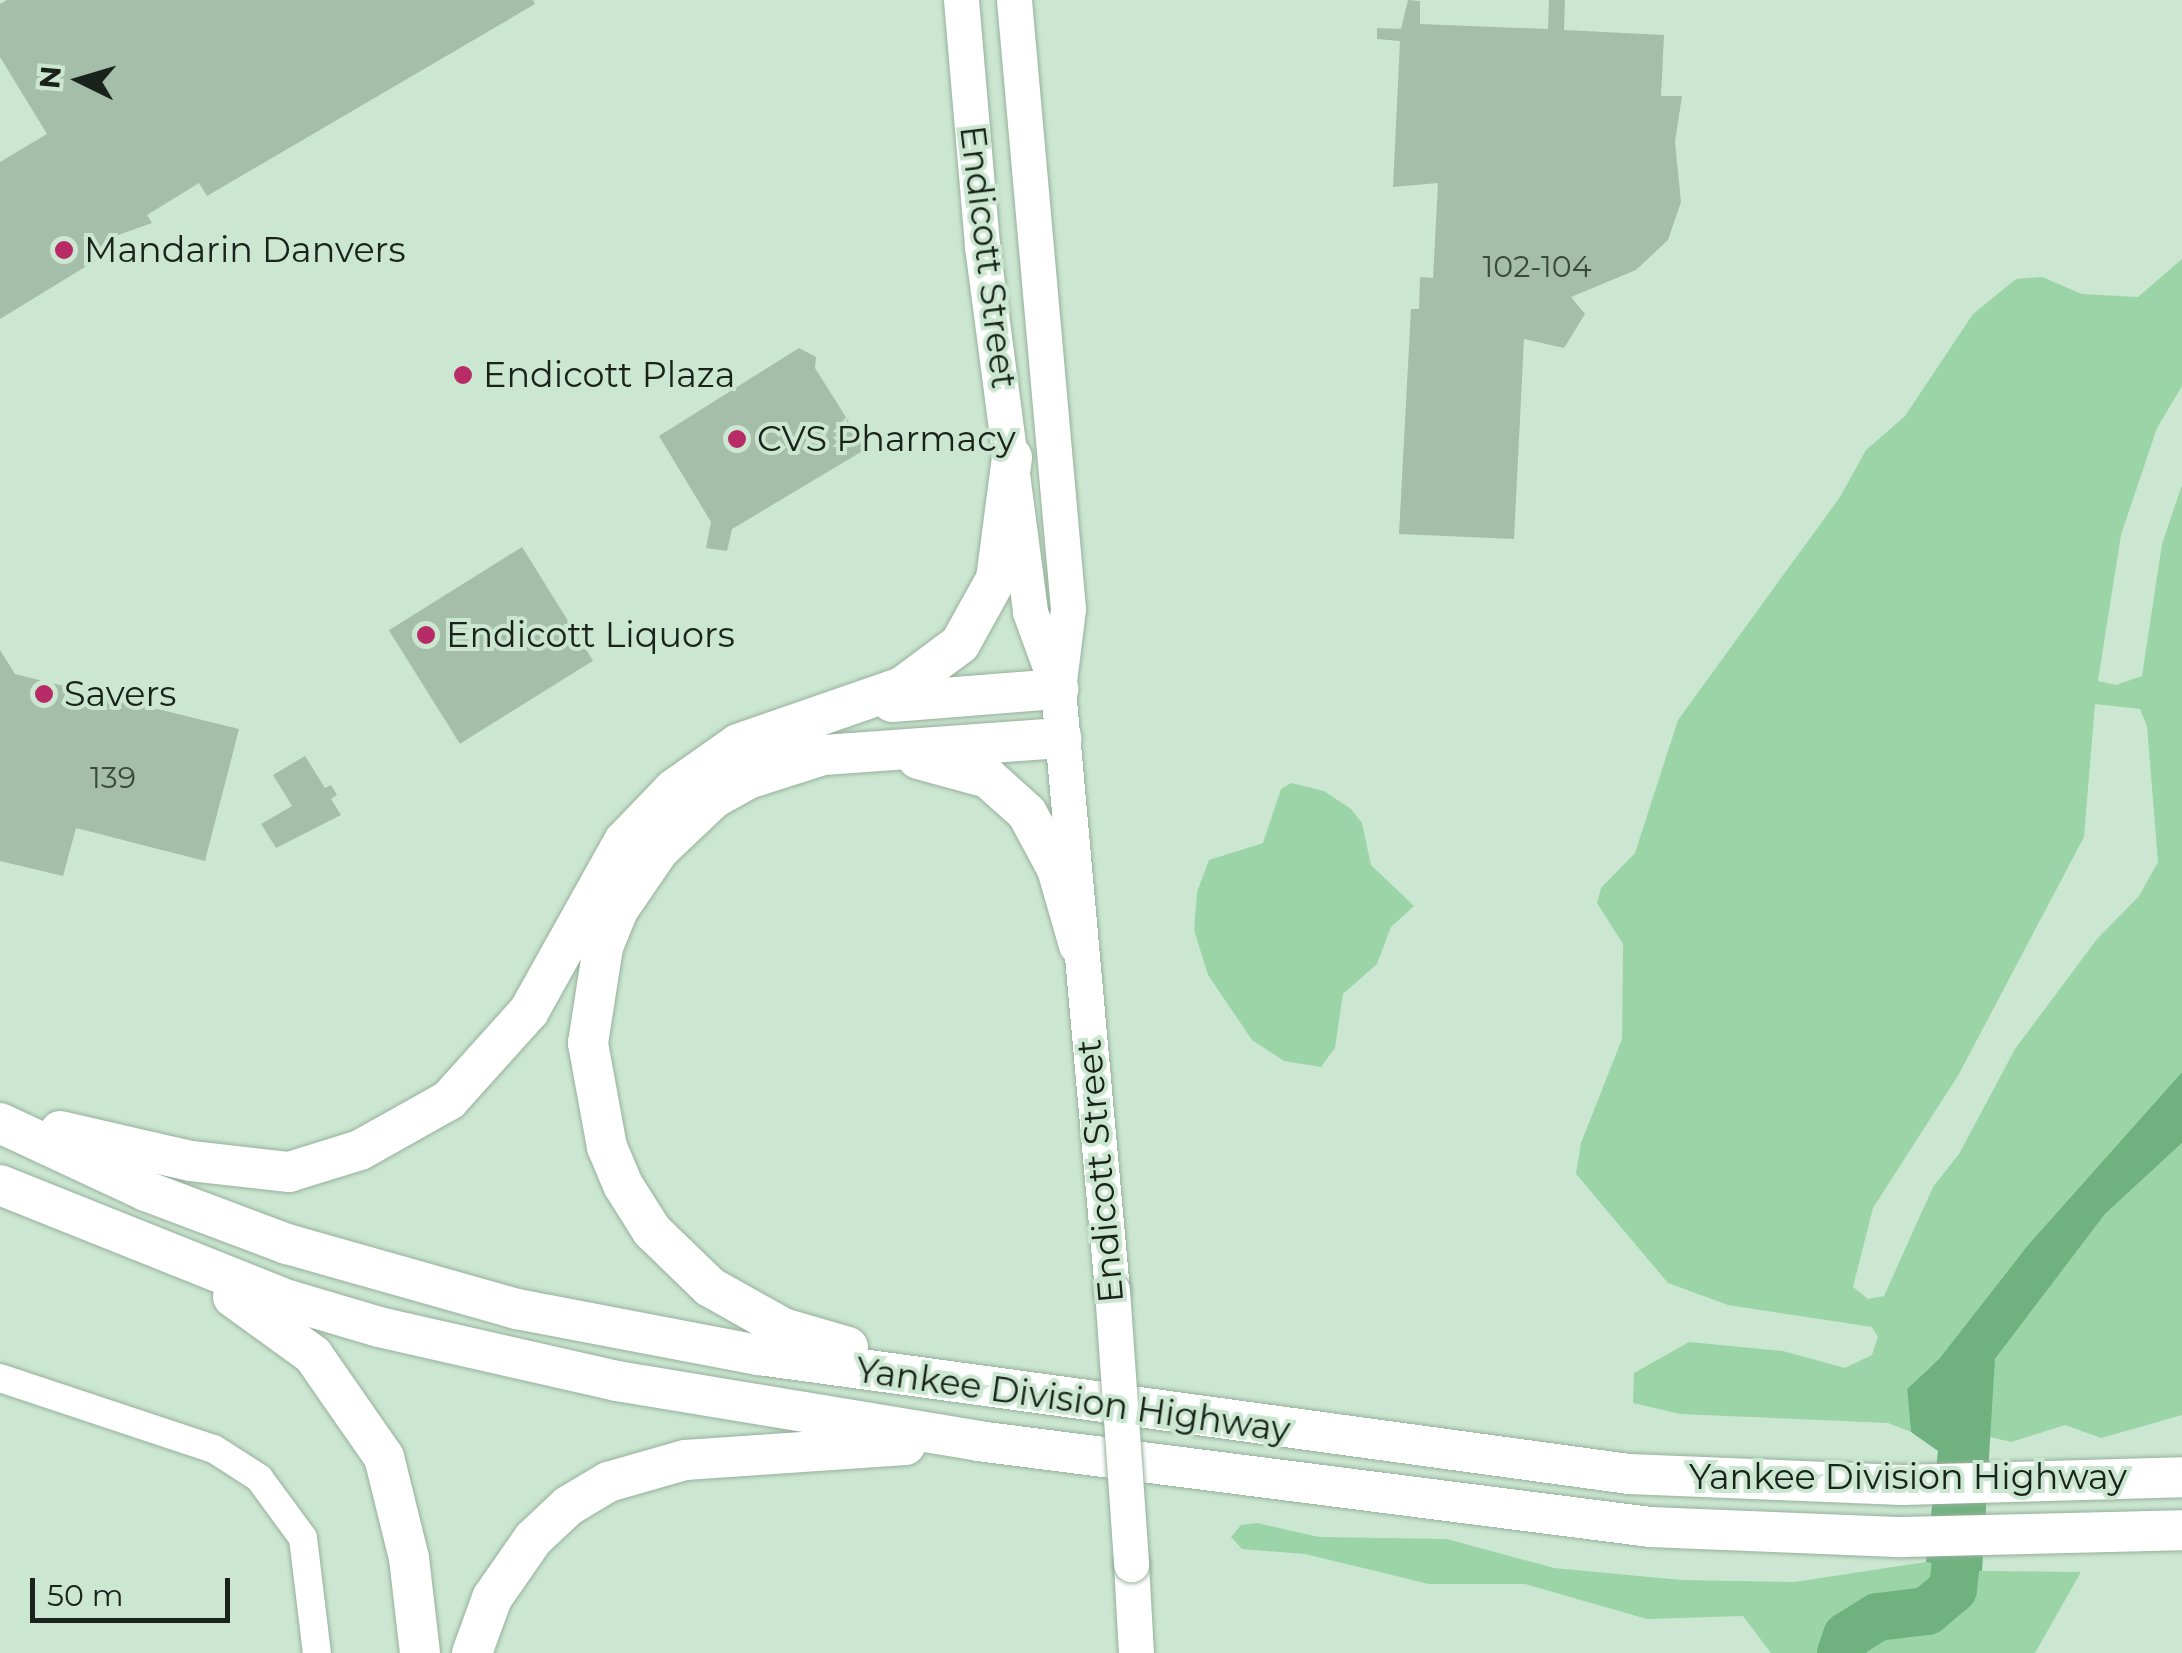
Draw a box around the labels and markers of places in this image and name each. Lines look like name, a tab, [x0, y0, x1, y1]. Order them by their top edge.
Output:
place label: Mandarin Danvers	[84, 229, 406, 271]
marker: Mandarin Danvers	[53, 239, 75, 261]
place label: Endicott Plaza	[483, 354, 735, 396]
marker: Endicott Plaza	[452, 364, 474, 386]
place label: CVS Pharmacy	[757, 418, 1016, 460]
marker: CVS Pharmacy	[726, 428, 748, 450]
place label: Endicott Liquors	[446, 614, 735, 656]
marker: Endicott Liquors	[415, 624, 437, 646]
place label: Savers	[64, 673, 176, 715]
marker: Savers	[33, 683, 55, 705]

